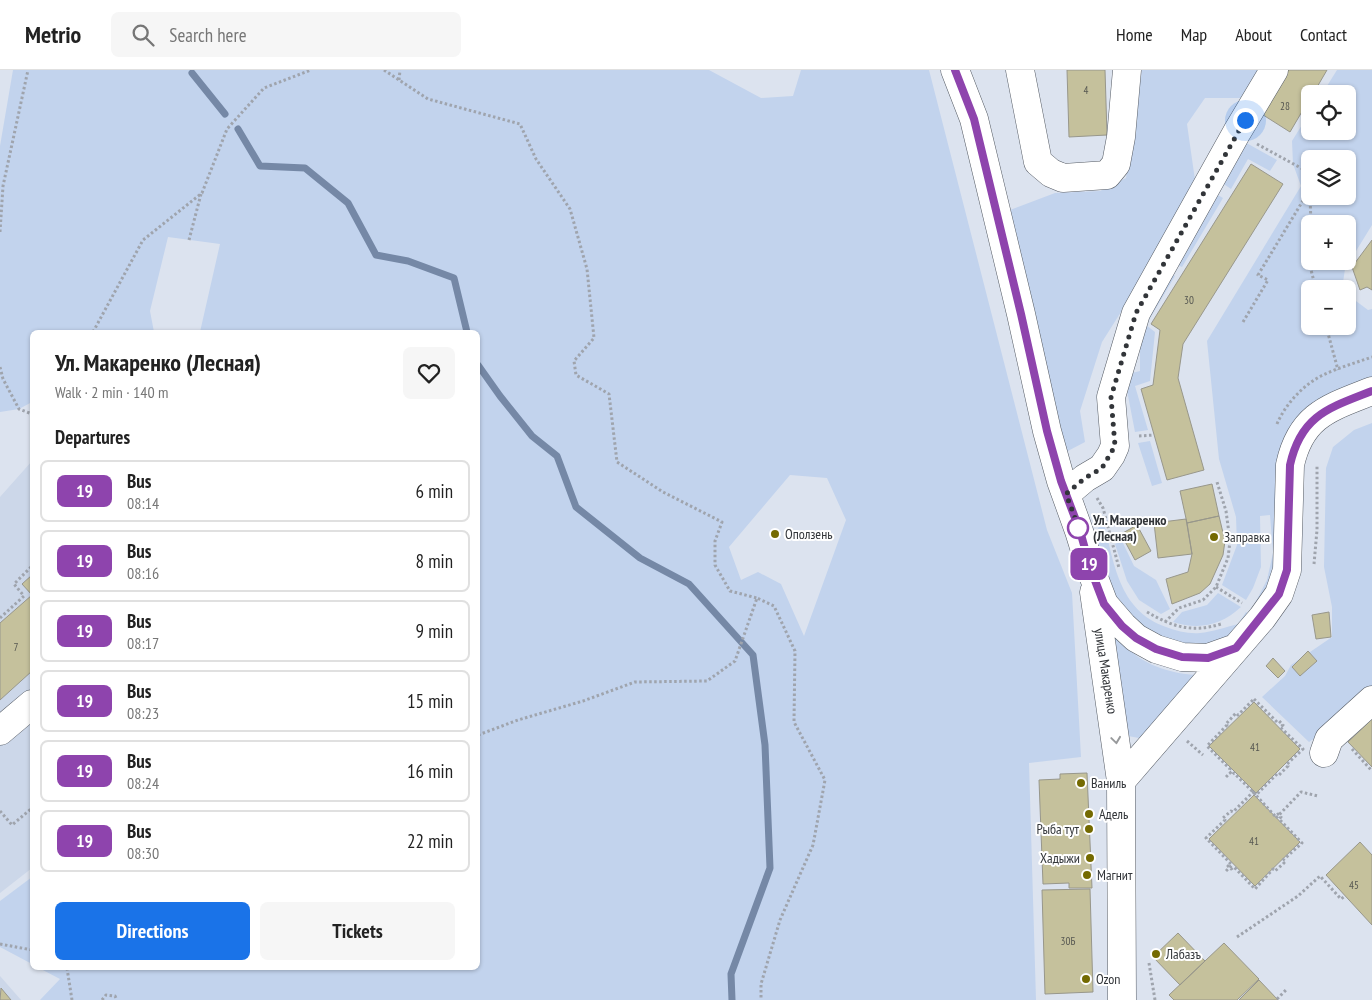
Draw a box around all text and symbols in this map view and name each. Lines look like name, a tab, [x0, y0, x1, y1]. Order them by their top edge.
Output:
search box	[111, 12, 461, 57]
text: Metrio	[25, 19, 81, 50]
icon: search	[129, 21, 157, 49]
text: Search here	[169, 23, 247, 47]
text: Home	[1116, 23, 1153, 46]
text: Map	[1181, 23, 1207, 46]
text: About	[1235, 23, 1272, 46]
text: Contact	[1300, 23, 1347, 46]
house number: 4	[1084, 83, 1089, 97]
map controls	[1301, 85, 1356, 335]
button: locate	[1301, 85, 1356, 140]
house number: 28	[1280, 99, 1290, 113]
your location	[1233, 108, 1258, 133]
button: layers	[1301, 150, 1356, 205]
button: +	[1301, 215, 1356, 270]
button: −	[1301, 280, 1356, 335]
house number: 30	[1184, 293, 1194, 307]
text: Ул. Макаренко (Лесная)	[55, 347, 261, 378]
button: heart	[403, 347, 455, 399]
text: Walk · 2 min · 140 m	[55, 382, 168, 402]
text: Departures	[55, 425, 130, 449]
text: Bus	[127, 469, 151, 493]
text: 19	[76, 479, 93, 502]
text: 6 min	[416, 479, 453, 503]
text: 08:14	[127, 493, 159, 513]
place label: Ул. Макаренко (Лесная)	[1092, 511, 1167, 545]
marker: Ул. Макаренко (Лесная)	[1067, 517, 1089, 539]
place label: Оползень	[785, 525, 833, 543]
marker: Оползень	[769, 528, 781, 540]
place label: Заправка	[1224, 528, 1270, 546]
marker: Заправка	[1208, 531, 1220, 543]
text: Bus	[127, 539, 151, 563]
line badge: 19	[1066, 548, 1112, 580]
text: 19	[76, 549, 93, 572]
text: 8 min	[416, 549, 453, 573]
text: 19	[1080, 552, 1098, 575]
text: 08:16	[127, 563, 159, 583]
text: Bus	[127, 609, 151, 633]
text: 19	[76, 619, 93, 642]
text: 9 min	[416, 619, 453, 643]
street label: улица Макаренко	[1090, 627, 1122, 715]
text: 08:17	[127, 633, 159, 653]
house number: 7	[14, 640, 19, 654]
text: Bus	[127, 679, 151, 703]
text: 19	[76, 689, 93, 712]
text: 15 min	[407, 689, 453, 713]
text: 08:23	[127, 703, 159, 723]
one-way arrow	[1110, 736, 1121, 744]
house number: 41	[1250, 740, 1260, 754]
text: Bus	[127, 749, 151, 773]
text: 19	[76, 759, 93, 782]
text: 16 min	[407, 759, 453, 783]
text: 08:24	[127, 773, 159, 793]
place label: Ваниль	[1091, 774, 1126, 792]
marker: Ваниль	[1075, 777, 1087, 789]
place label: Адель	[1099, 805, 1128, 823]
marker: Адель	[1083, 808, 1095, 820]
text: Bus	[127, 819, 151, 843]
place label: Рыба тут	[1037, 820, 1080, 838]
marker: Рыба тут	[1083, 823, 1095, 835]
text: 19	[76, 829, 93, 852]
text: 22 min	[407, 829, 453, 853]
house number: 41	[1249, 834, 1259, 848]
text: 08:30	[127, 843, 159, 863]
place label: Хадыжи	[1040, 849, 1080, 867]
marker: Хадыжи	[1084, 852, 1096, 864]
place label: Магнит	[1097, 866, 1133, 884]
marker: Магнит	[1081, 869, 1093, 881]
house number: 45	[1349, 878, 1359, 892]
button: Directions	[55, 902, 250, 960]
button: Tickets	[260, 902, 455, 960]
house number: 30Б	[1061, 934, 1076, 948]
place label: Лабазъ	[1165, 945, 1201, 963]
marker: Лабазъ	[1150, 948, 1162, 960]
place label: Ozon	[1096, 970, 1121, 988]
marker: Ozon	[1080, 973, 1092, 985]

